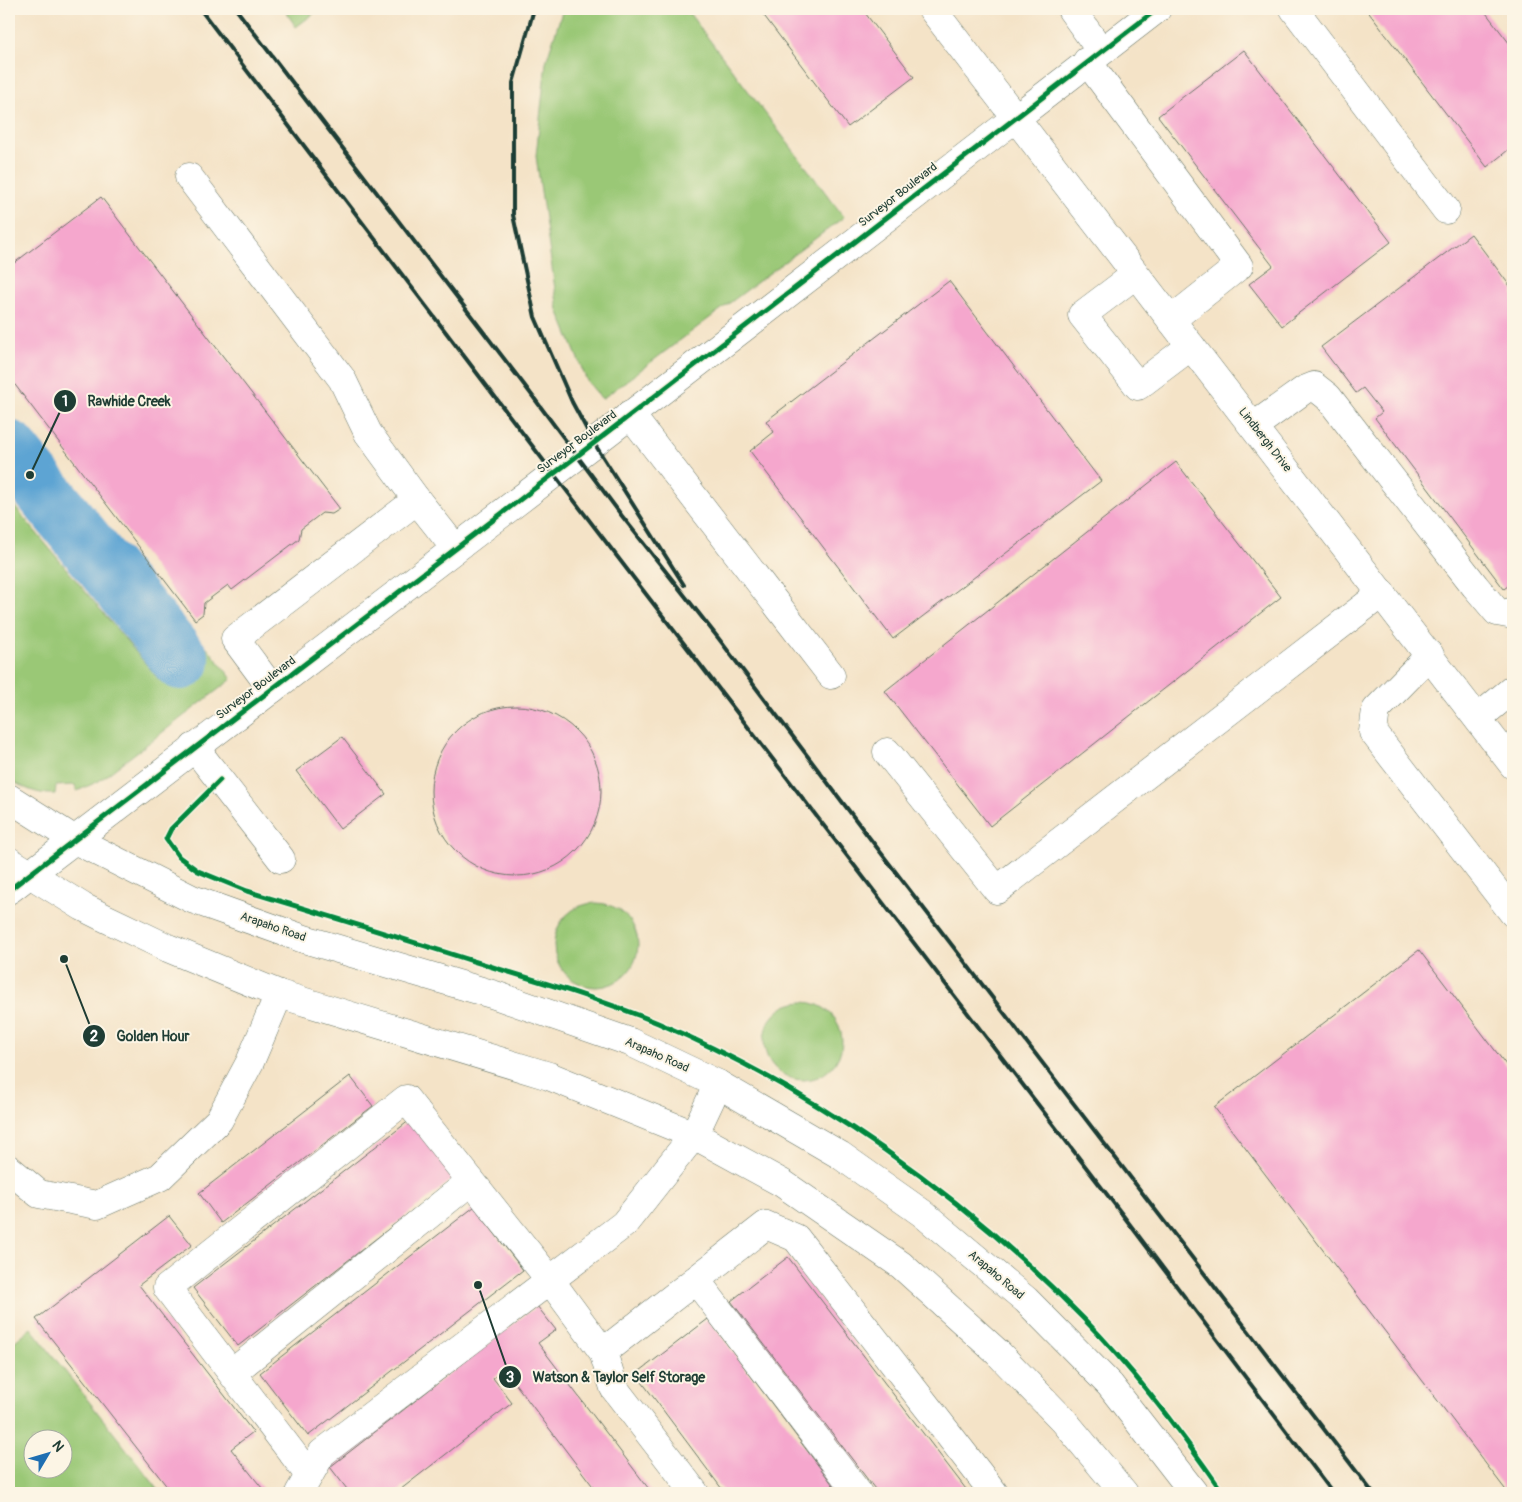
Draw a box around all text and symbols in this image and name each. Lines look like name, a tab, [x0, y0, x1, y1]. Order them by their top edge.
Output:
street label: Surveyor Boulevard	[856, 159, 941, 230]
callout: Rawhide Creek	[52, 387, 180, 416]
text: 1	[62, 392, 68, 411]
text: Rawhide Creek	[87, 393, 171, 410]
street label: Lindbergh Drive	[1235, 405, 1295, 475]
street label: Surveyor Boulevard	[534, 407, 620, 477]
street label: Surveyor Boulevard	[213, 653, 299, 723]
street label: Arapaho Road	[238, 909, 308, 945]
callout: Golden Hour	[81, 1021, 199, 1050]
text: 2	[90, 1027, 98, 1046]
text: Golden Hour	[116, 1028, 191, 1045]
street label: Arapaho Road	[623, 1034, 691, 1076]
street label: Arapaho Road	[965, 1247, 1027, 1303]
callout: Watson & Taylor Self Storage	[498, 1363, 715, 1392]
text: 3	[506, 1368, 514, 1387]
text: Watson & Taylor Self Storage	[533, 1369, 706, 1386]
north arrow	[22, 1430, 72, 1480]
text: N	[48, 1437, 67, 1455]

